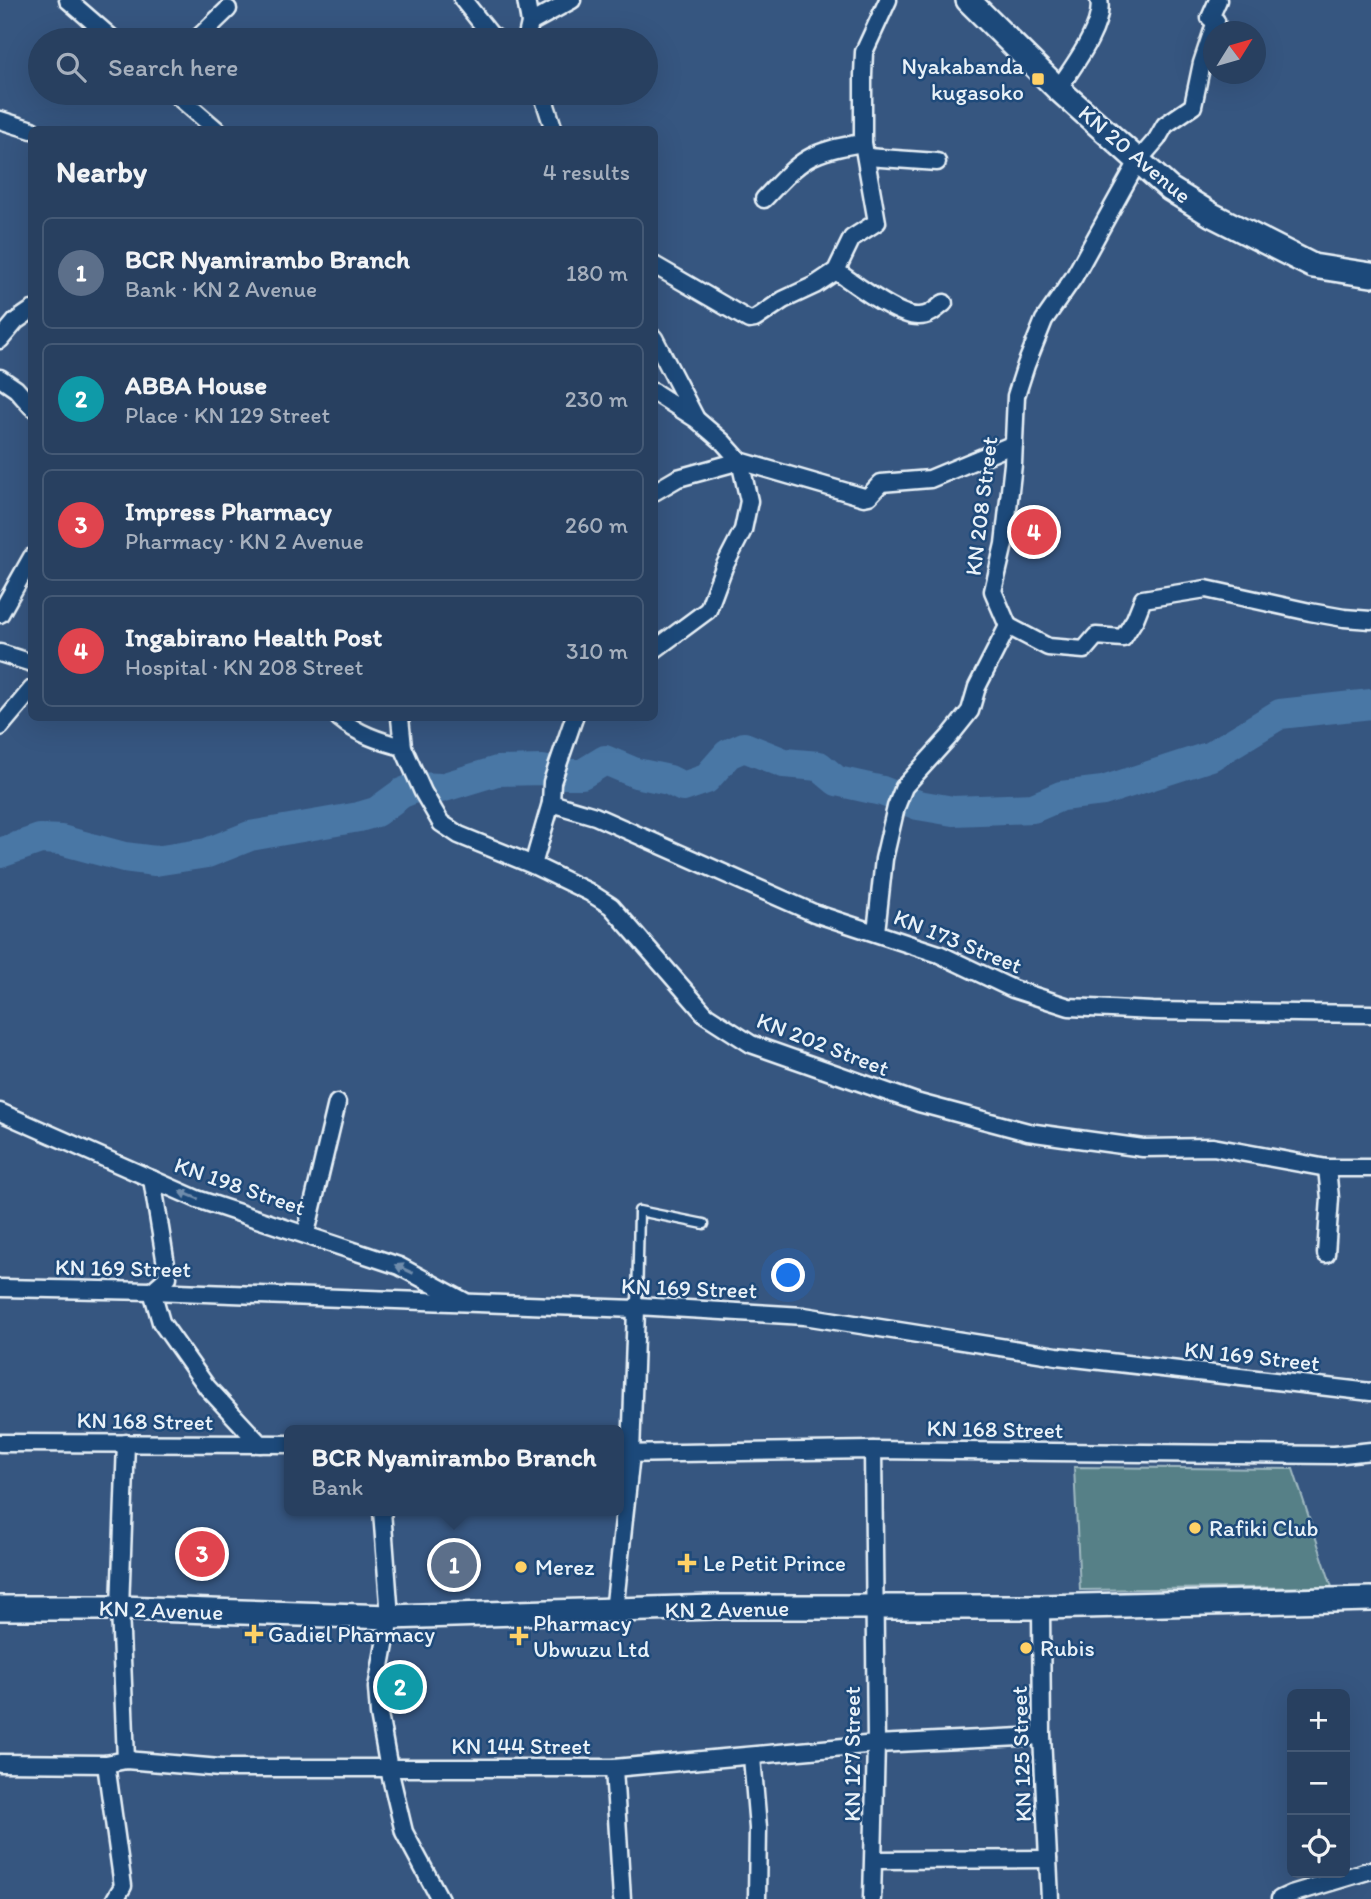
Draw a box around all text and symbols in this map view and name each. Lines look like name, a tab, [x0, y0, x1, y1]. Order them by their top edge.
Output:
north arrow	[1203, 21, 1266, 84]
search box	[28, 28, 658, 105]
icon: search	[52, 48, 90, 86]
text: Search here	[108, 51, 238, 83]
place label: Nyakabanda kugasoko	[902, 52, 1024, 106]
marker: Nyakabanda kugasoko	[1030, 71, 1046, 87]
street label: KN 20 Avenue	[1073, 99, 1197, 209]
text: Nearby	[56, 153, 147, 190]
text: 4 results	[543, 158, 630, 186]
text: BCR Nyamirambo Branch	[125, 243, 410, 275]
text: 1	[76, 259, 86, 287]
text: 180 m	[566, 259, 628, 287]
text: Bank · KN 2 Avenue	[125, 275, 317, 303]
text: ABBA House	[125, 369, 267, 401]
text: 2	[75, 385, 87, 413]
text: 230 m	[565, 385, 628, 413]
text: Place · KN 129 Street	[125, 401, 330, 429]
street label: KN 208 Street	[959, 434, 1003, 577]
text: Impress Pharmacy	[125, 495, 332, 527]
pin: 4	[1011, 506, 1057, 558]
text: 3	[75, 511, 87, 539]
text: 260 m	[565, 511, 628, 539]
text: Pharmacy · KN 2 Avenue	[125, 527, 364, 555]
text: Ingabirano Health Post	[125, 621, 382, 653]
text: 4	[74, 637, 88, 665]
text: 310 m	[566, 637, 628, 665]
text: Hospital · KN 208 Street	[125, 653, 363, 681]
street label: KN 173 Street	[890, 903, 1027, 980]
street label: KN 202 Street	[753, 1006, 894, 1082]
street label: KN 198 Street	[171, 1151, 309, 1222]
one-way arrow	[179, 1189, 200, 1200]
street label: KN 169 Street	[55, 1253, 192, 1283]
your location	[771, 1258, 805, 1292]
one-way arrow	[394, 1263, 415, 1274]
street label: KN 169 Street	[620, 1272, 758, 1304]
street label: KN 169 Street	[1183, 1335, 1322, 1377]
street label: KN 168 Street	[76, 1406, 214, 1436]
street label: KN 168 Street	[926, 1414, 1064, 1444]
popup	[284, 1425, 624, 1516]
text: BCR Nyamirambo Branch	[312, 1441, 596, 1473]
text: Bank	[312, 1473, 363, 1501]
place label: Rafiki Club	[1209, 1514, 1319, 1542]
marker: Rafiki Club	[1187, 1520, 1203, 1536]
pin: 3	[179, 1528, 225, 1580]
pin: 1	[431, 1539, 477, 1591]
place label: Le Petit Prince	[703, 1549, 846, 1577]
place label: Merez	[535, 1553, 595, 1581]
marker: Le Petit Prince	[677, 1553, 697, 1573]
marker: Merez	[513, 1559, 529, 1575]
street label: KN 2 Avenue	[98, 1594, 224, 1626]
street label: KN 2 Avenue	[664, 1594, 790, 1624]
place label: Pharmacy Ubwuzu Ltd	[533, 1609, 650, 1663]
place label: Gadiel Pharmacy	[268, 1620, 435, 1648]
marker: Gadiel Pharmacy	[246, 1626, 262, 1642]
marker: Pharmacy Ubwuzu Ltd	[511, 1628, 527, 1644]
place label: Rubis	[1040, 1634, 1095, 1662]
marker: Rubis	[1018, 1640, 1034, 1656]
pin: 2	[377, 1661, 423, 1713]
street label: KN 125 Street	[1005, 1685, 1037, 1823]
street label: KN 127 Street	[838, 1686, 866, 1822]
map controls	[1287, 1689, 1350, 1878]
button: +	[1287, 1689, 1350, 1752]
street label: KN 144 Street	[451, 1732, 591, 1760]
button: −	[1287, 1752, 1350, 1815]
button: locate	[1287, 1815, 1350, 1878]

